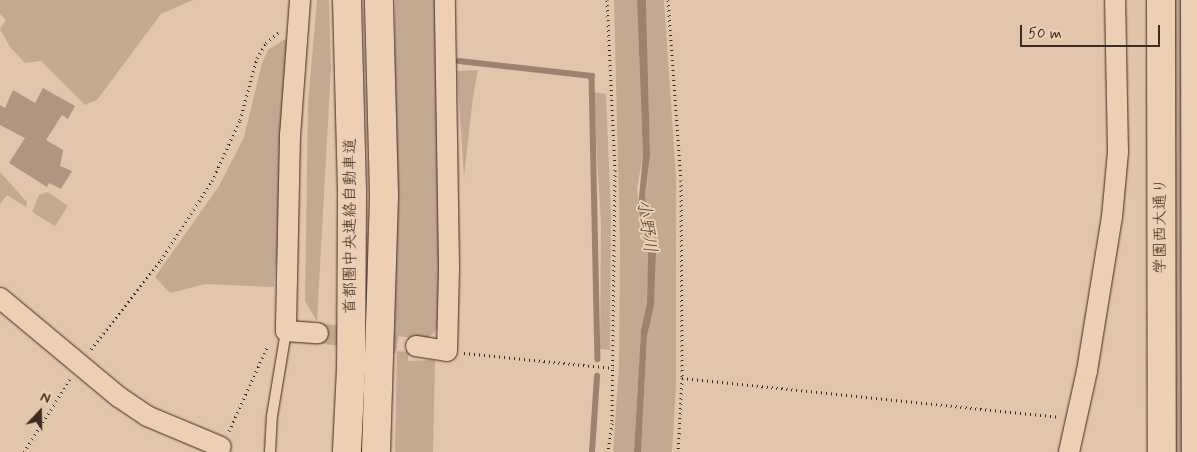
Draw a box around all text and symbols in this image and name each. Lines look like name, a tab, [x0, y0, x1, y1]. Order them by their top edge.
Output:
scale bar	[1022, 15, 1162, 47]
text: 50 m	[1028, 24, 1062, 44]
street label: 首都圏中央連絡自動車道	[341, 138, 361, 314]
street label: 学園西大通り	[1151, 178, 1171, 274]
water label: 小野川	[632, 198, 660, 254]
north arrow	[15, 387, 65, 437]
text: N	[38, 388, 53, 408]

